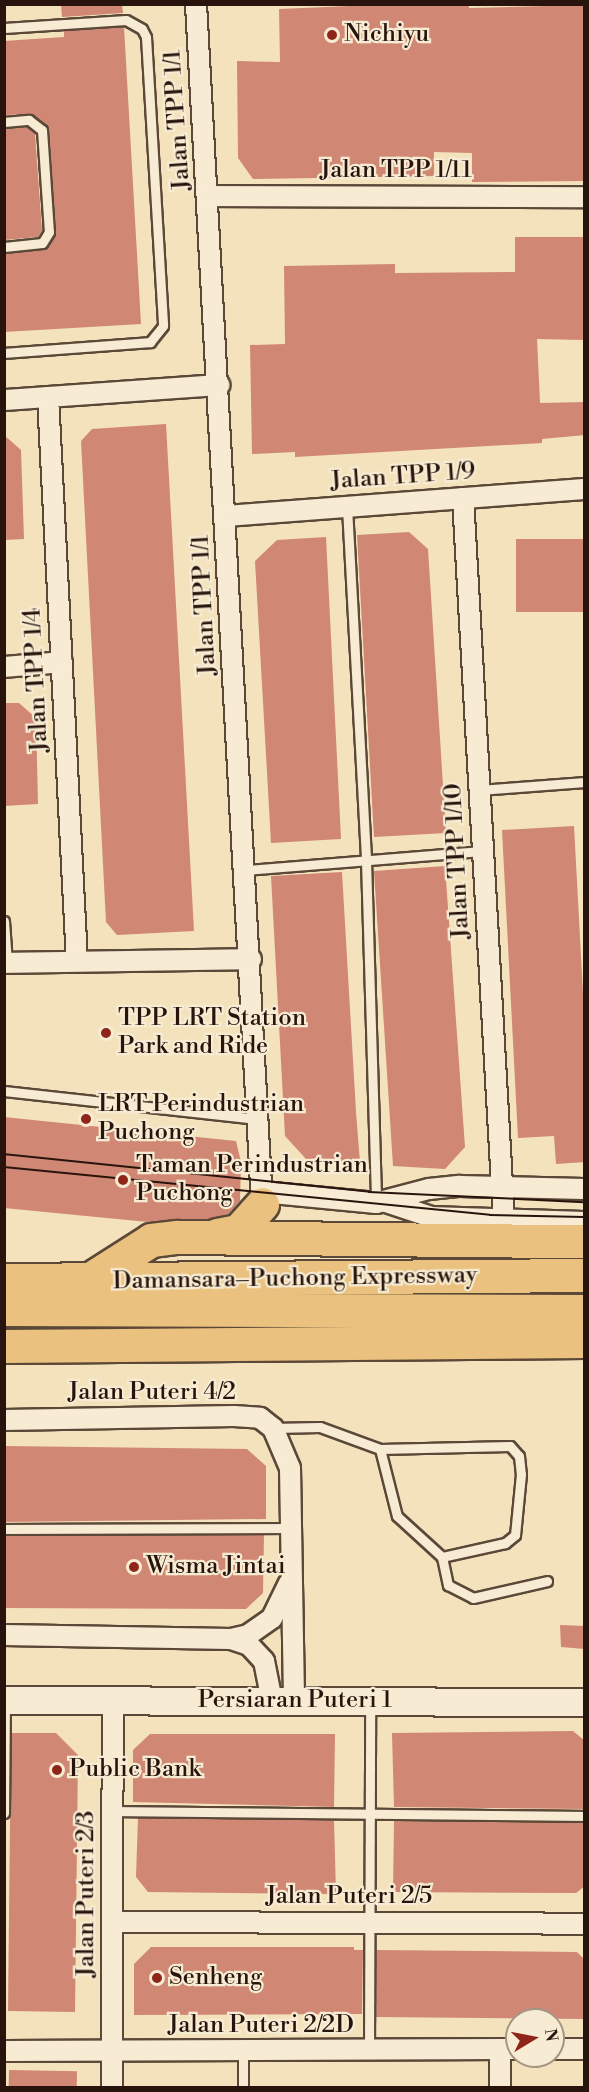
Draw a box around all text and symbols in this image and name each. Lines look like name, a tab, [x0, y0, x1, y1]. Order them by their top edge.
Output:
place label: Nichiyu	[344, 21, 429, 49]
marker: Nichiyu	[325, 28, 339, 42]
street label: Jalan TPP 1/1	[159, 49, 197, 191]
street label: Jalan TPP 1/11	[320, 157, 472, 185]
street label: Jalan TPP 1/9	[330, 458, 476, 496]
street label: Jalan TPP 1/1	[187, 534, 223, 676]
street label: Jalan TPP 1/4	[19, 607, 55, 753]
street label: Jalan TPP 1/10	[440, 782, 476, 940]
place label: TPP LRT Station Park and Ride	[118, 1005, 306, 1061]
marker: TPP LRT Station Park and Ride	[99, 1026, 113, 1040]
place label: LRT Perindustrian Puchong	[98, 1091, 304, 1147]
marker: LRT Perindustrian Puchong	[79, 1112, 93, 1126]
place label: Taman Perindustrian Puchong	[136, 1152, 368, 1208]
marker: Taman Perindustrian Puchong	[114, 1171, 132, 1189]
street label: Damansara–Puchong Expressway	[112, 1261, 478, 1297]
street label: Jalan Puteri 4/2	[68, 1379, 236, 1407]
place label: Wisma Jintai	[146, 1553, 286, 1581]
marker: Wisma Jintai	[127, 1560, 141, 1574]
street label: Persiaran Puteri 1	[198, 1687, 392, 1715]
place label: Public Bank	[69, 1756, 201, 1784]
marker: Public Bank	[50, 1763, 64, 1777]
street label: Jalan Puteri 2/3	[73, 1811, 101, 1977]
street label: Jalan Puteri 2/5	[266, 1883, 432, 1911]
place label: Senheng	[169, 1964, 262, 1992]
marker: Senheng	[150, 1971, 164, 1985]
north arrow	[505, 2008, 565, 2068]
street label: Jalan Puteri 2/2D	[168, 2012, 354, 2040]
text: N	[540, 2027, 562, 2043]

